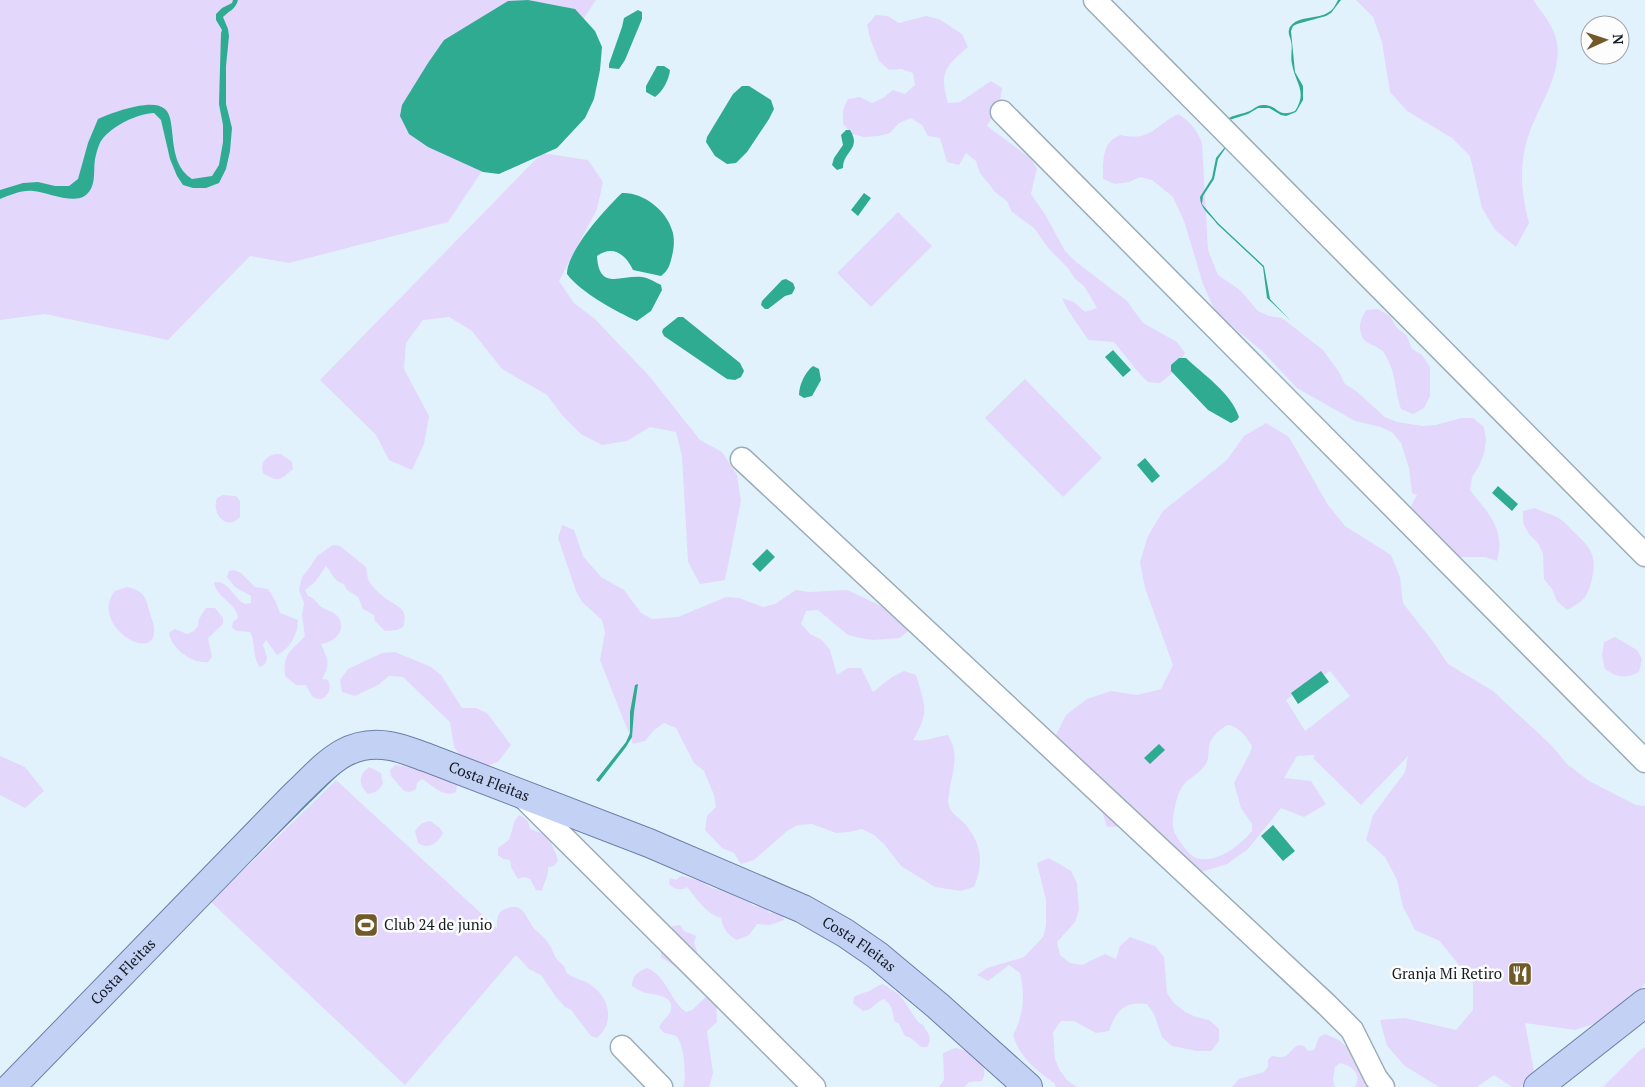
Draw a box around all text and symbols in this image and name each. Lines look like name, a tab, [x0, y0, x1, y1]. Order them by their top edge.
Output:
north arrow	[1580, 15, 1630, 65]
text: N	[1609, 33, 1628, 45]
street label: Costa Fleitas	[446, 756, 533, 805]
street label: Costa Fleitas	[819, 911, 901, 976]
sports icon: Club 24 de junio	[353, 912, 379, 938]
place label: Club 24 de junio	[384, 914, 492, 934]
street label: Costa Fleitas	[86, 933, 159, 1008]
restaurant icon: Granja Mi Retiro	[1507, 961, 1533, 987]
place label: Granja Mi Retiro	[1392, 963, 1502, 983]

